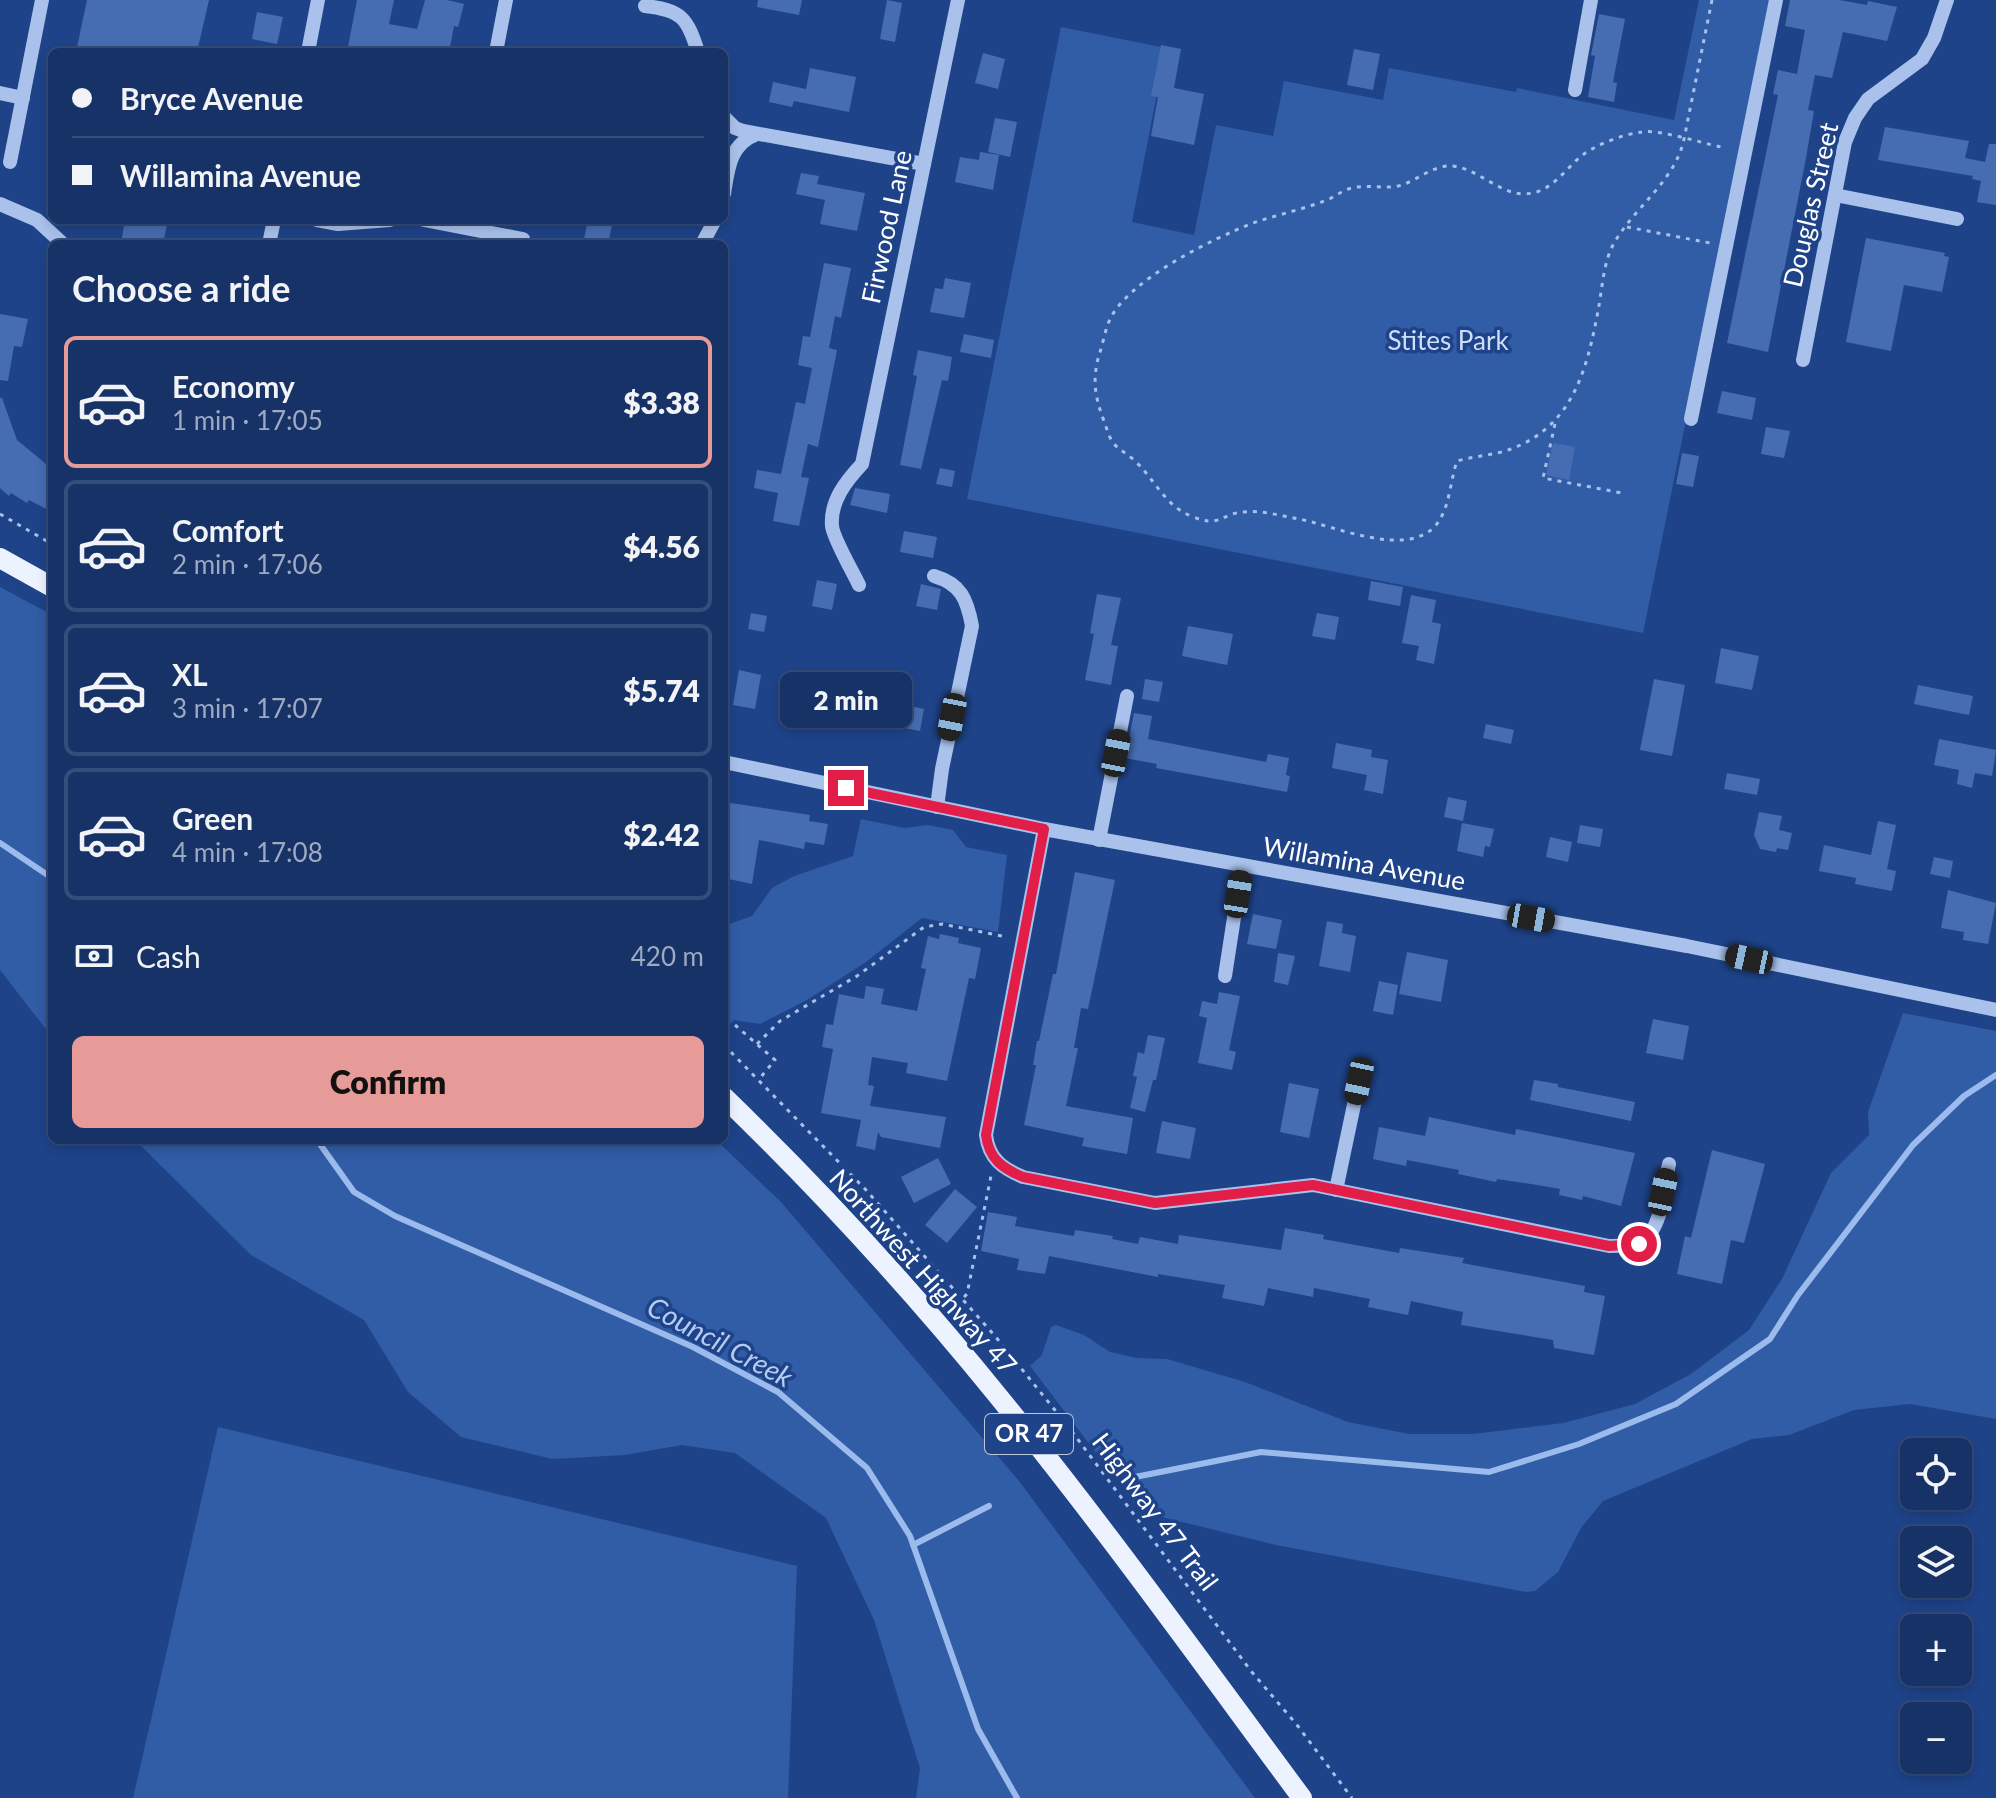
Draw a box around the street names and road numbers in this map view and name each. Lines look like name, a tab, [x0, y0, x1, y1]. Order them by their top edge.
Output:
street label: Douglas Street	[1776, 119, 1845, 290]
street label: Firwood Lane	[854, 147, 918, 306]
street label: Willamina Avenue	[1260, 829, 1468, 897]
street label: Northwest Highway 47	[823, 1162, 1024, 1380]
road number: OR 47	[985, 1414, 1073, 1454]
street label: Highway 47 Trail	[1086, 1426, 1226, 1597]

